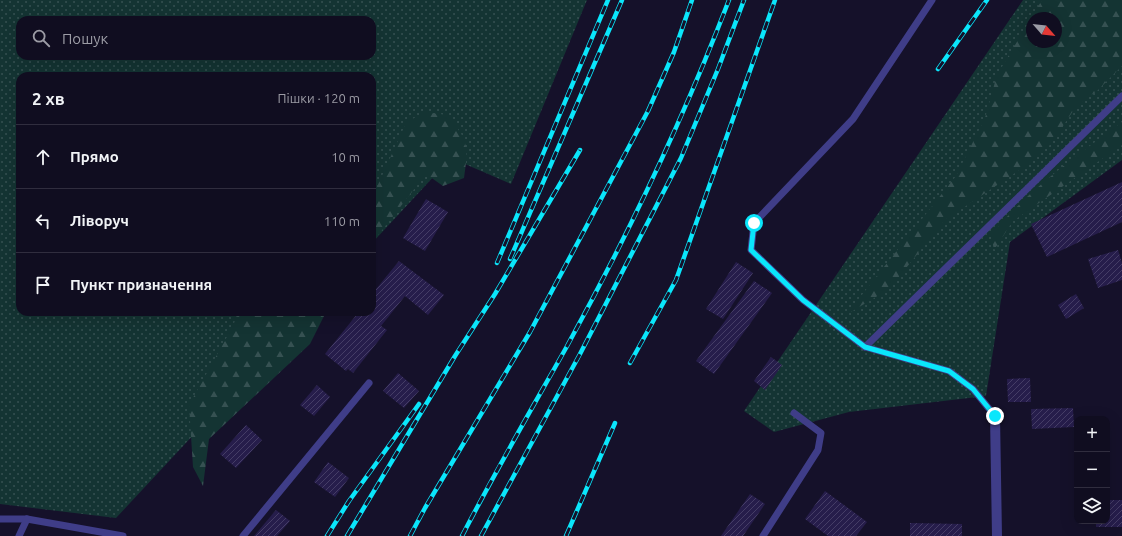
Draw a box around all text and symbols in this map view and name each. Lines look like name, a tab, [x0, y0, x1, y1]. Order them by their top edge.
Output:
north arrow	[1026, 12, 1062, 48]
search box	[16, 16, 376, 60]
icon: search	[30, 27, 52, 49]
text: Пошук	[62, 30, 108, 47]
text: 2 хв	[32, 89, 65, 108]
text: Пішки · 120 m	[278, 91, 360, 105]
icon: ahead	[32, 146, 54, 168]
text: Прямо	[70, 148, 119, 165]
text: 10 m	[331, 150, 360, 164]
icon: left	[32, 210, 54, 232]
text: Ліворуч	[70, 212, 129, 229]
text: 110 m	[324, 214, 360, 228]
route start	[745, 214, 763, 232]
icon: arrive	[32, 274, 54, 296]
text: Пункт призначення	[70, 276, 212, 293]
route end	[986, 407, 1004, 425]
map controls	[1074, 416, 1110, 524]
button: +	[1074, 416, 1110, 452]
button: −	[1074, 452, 1110, 488]
button: layers	[1074, 488, 1110, 524]

